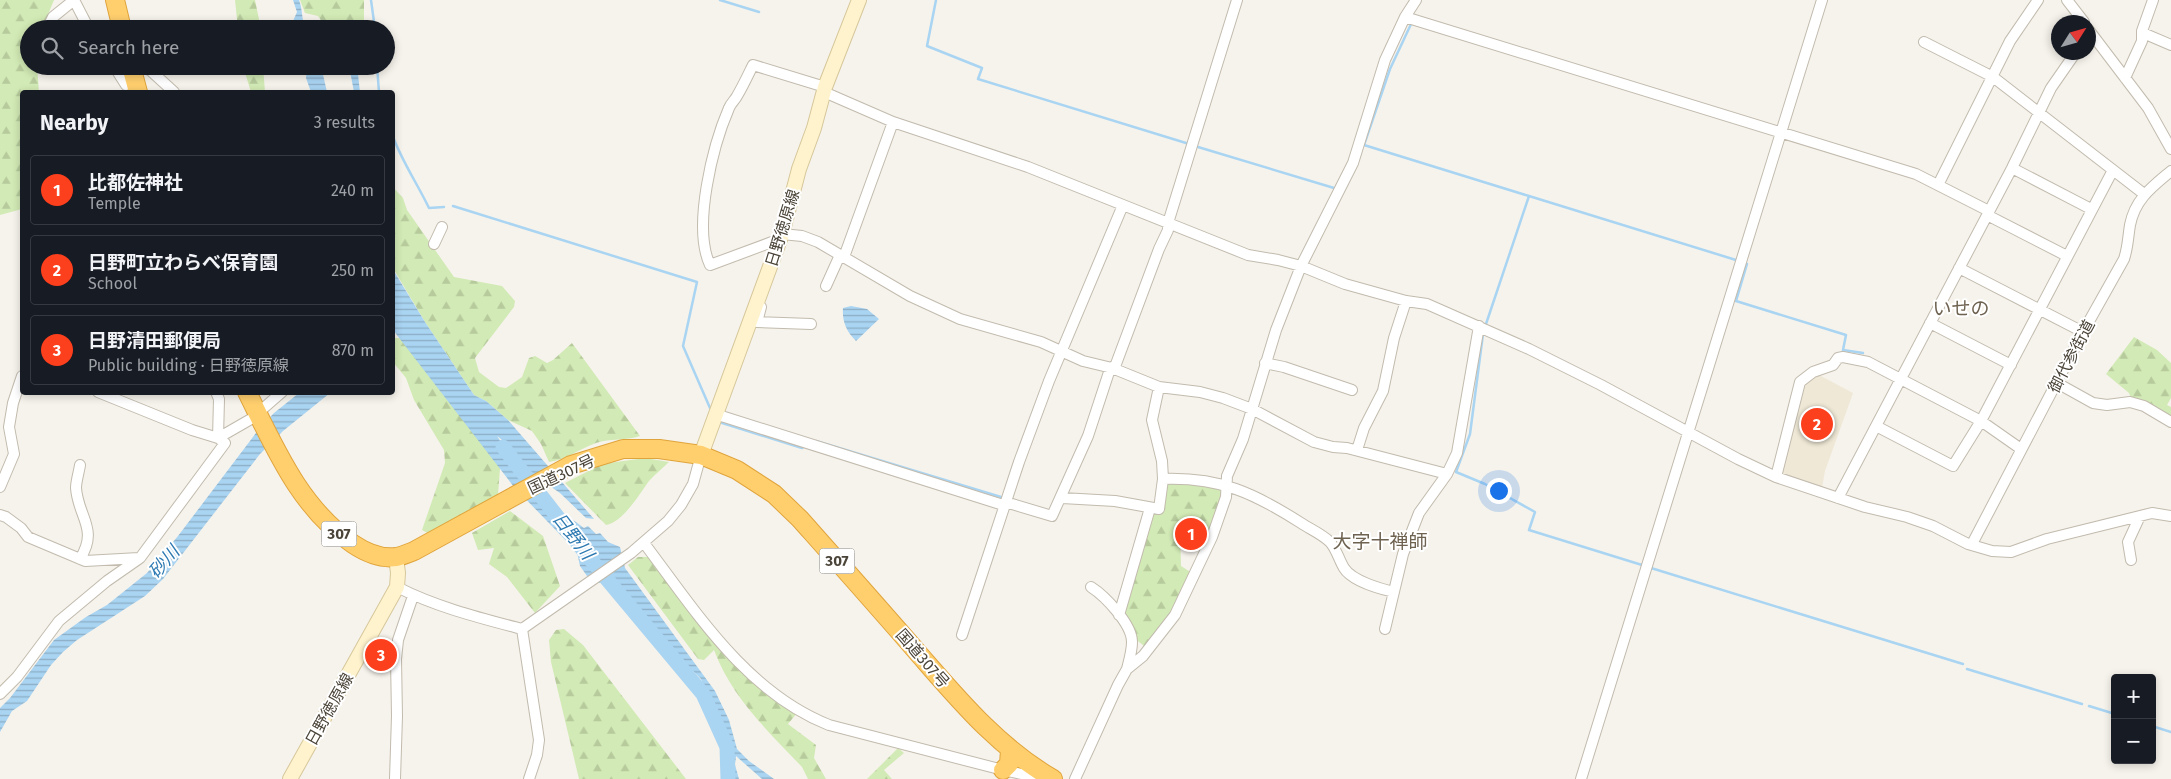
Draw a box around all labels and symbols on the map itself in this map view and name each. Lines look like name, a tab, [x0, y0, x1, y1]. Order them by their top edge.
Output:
north arrow	[2051, 15, 2096, 60]
street label: 日野徳原線	[762, 187, 803, 269]
district label: いせの	[1932, 297, 1990, 320]
street label: 御代参街道	[2044, 316, 2099, 396]
pin: 2	[1801, 405, 1833, 443]
street label: 国道307号	[525, 451, 598, 498]
your location	[1486, 478, 1512, 504]
water label: 日野川	[548, 508, 600, 566]
pin: 1	[1175, 515, 1207, 553]
road number: 307	[322, 522, 356, 546]
district label: 大字十禅師	[1332, 530, 1428, 553]
water label: 砂川	[144, 540, 185, 583]
road number: 307	[820, 548, 854, 574]
street label: 国道307号	[892, 625, 953, 692]
pin: 3	[365, 636, 397, 674]
street label: 日野徳原線	[302, 670, 357, 749]

